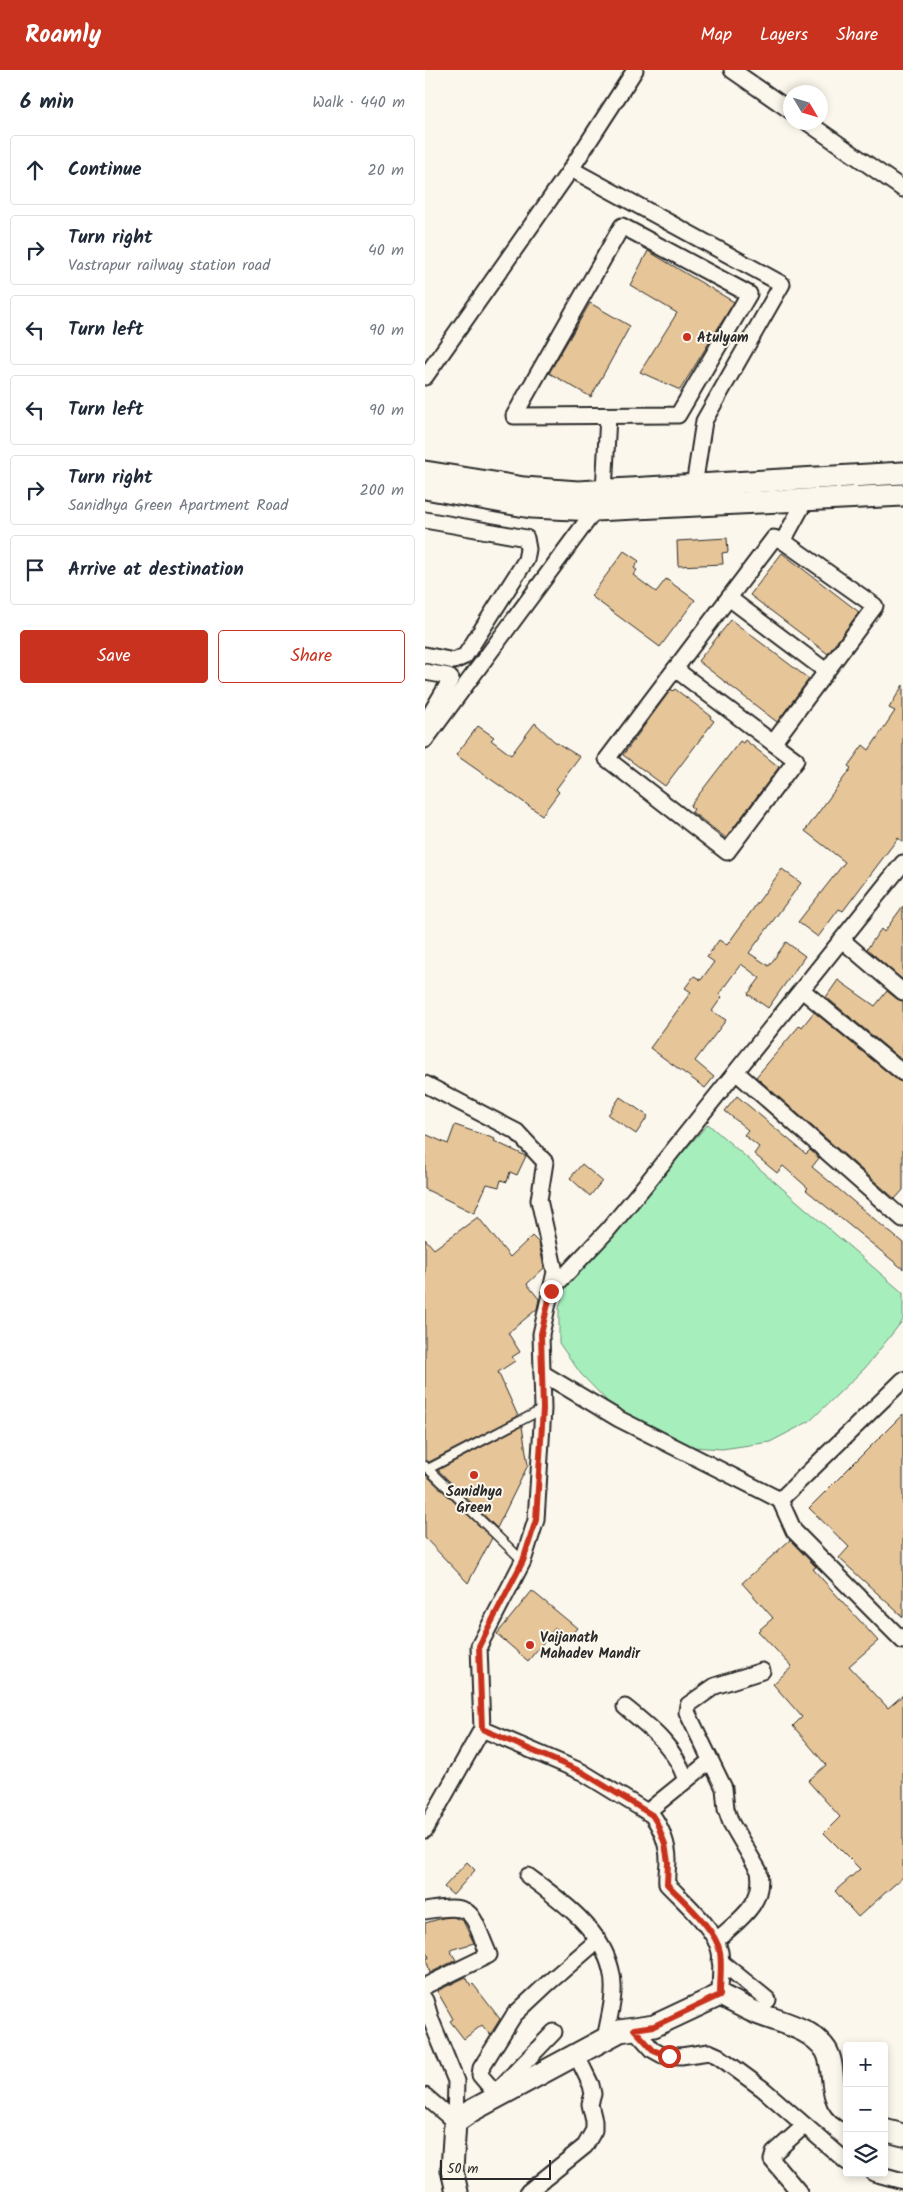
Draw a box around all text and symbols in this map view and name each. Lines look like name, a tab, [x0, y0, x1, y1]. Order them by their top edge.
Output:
text: Roamly	[25, 16, 101, 55]
text: Map	[701, 21, 732, 50]
text: Layers	[760, 21, 808, 50]
text: Share	[836, 21, 878, 50]
north arrow	[783, 85, 828, 130]
text: 6 min	[20, 86, 74, 119]
text: Walk · 440 m	[312, 90, 405, 115]
text: Continue	[68, 155, 141, 185]
icon: ahead	[21, 156, 49, 184]
text: 20 m	[368, 158, 404, 183]
text: Turn right	[68, 223, 153, 253]
icon: right	[21, 236, 49, 264]
text: 40 m	[368, 238, 404, 263]
text: Vastrapur railway station road	[68, 253, 270, 278]
text: Turn left	[68, 315, 143, 345]
icon: left	[21, 316, 49, 344]
text: 90 m	[369, 318, 404, 343]
place label: Atulyam	[697, 327, 749, 349]
marker: Atulyam	[681, 331, 693, 343]
text: Turn left	[68, 395, 143, 425]
icon: left	[21, 396, 49, 424]
text: 90 m	[369, 398, 404, 423]
text: Turn right	[68, 463, 153, 493]
icon: right	[21, 476, 49, 504]
text: 200 m	[360, 478, 404, 503]
text: Sanidhya Green Apartment Road	[68, 493, 288, 518]
text: Arrive at destination	[68, 555, 244, 585]
icon: arrive	[21, 556, 49, 584]
button: Save	[20, 630, 208, 683]
button: Share	[218, 630, 405, 683]
route end	[540, 1280, 563, 1303]
marker: Sanidhya Green	[468, 1469, 480, 1481]
place label: Sanidhya Green	[446, 1481, 502, 1519]
place label: Vaijanath Mahadev Mandir	[540, 1627, 641, 1665]
marker: Vaijanath Mahadev Mandir	[524, 1639, 536, 1651]
map controls	[843, 2042, 888, 2177]
button: +	[843, 2042, 888, 2087]
route start	[658, 2045, 681, 2068]
button: −	[843, 2087, 888, 2132]
button: layers	[843, 2132, 888, 2177]
scale bar	[440, 2157, 551, 2180]
text: 50 m	[447, 2158, 478, 2180]

